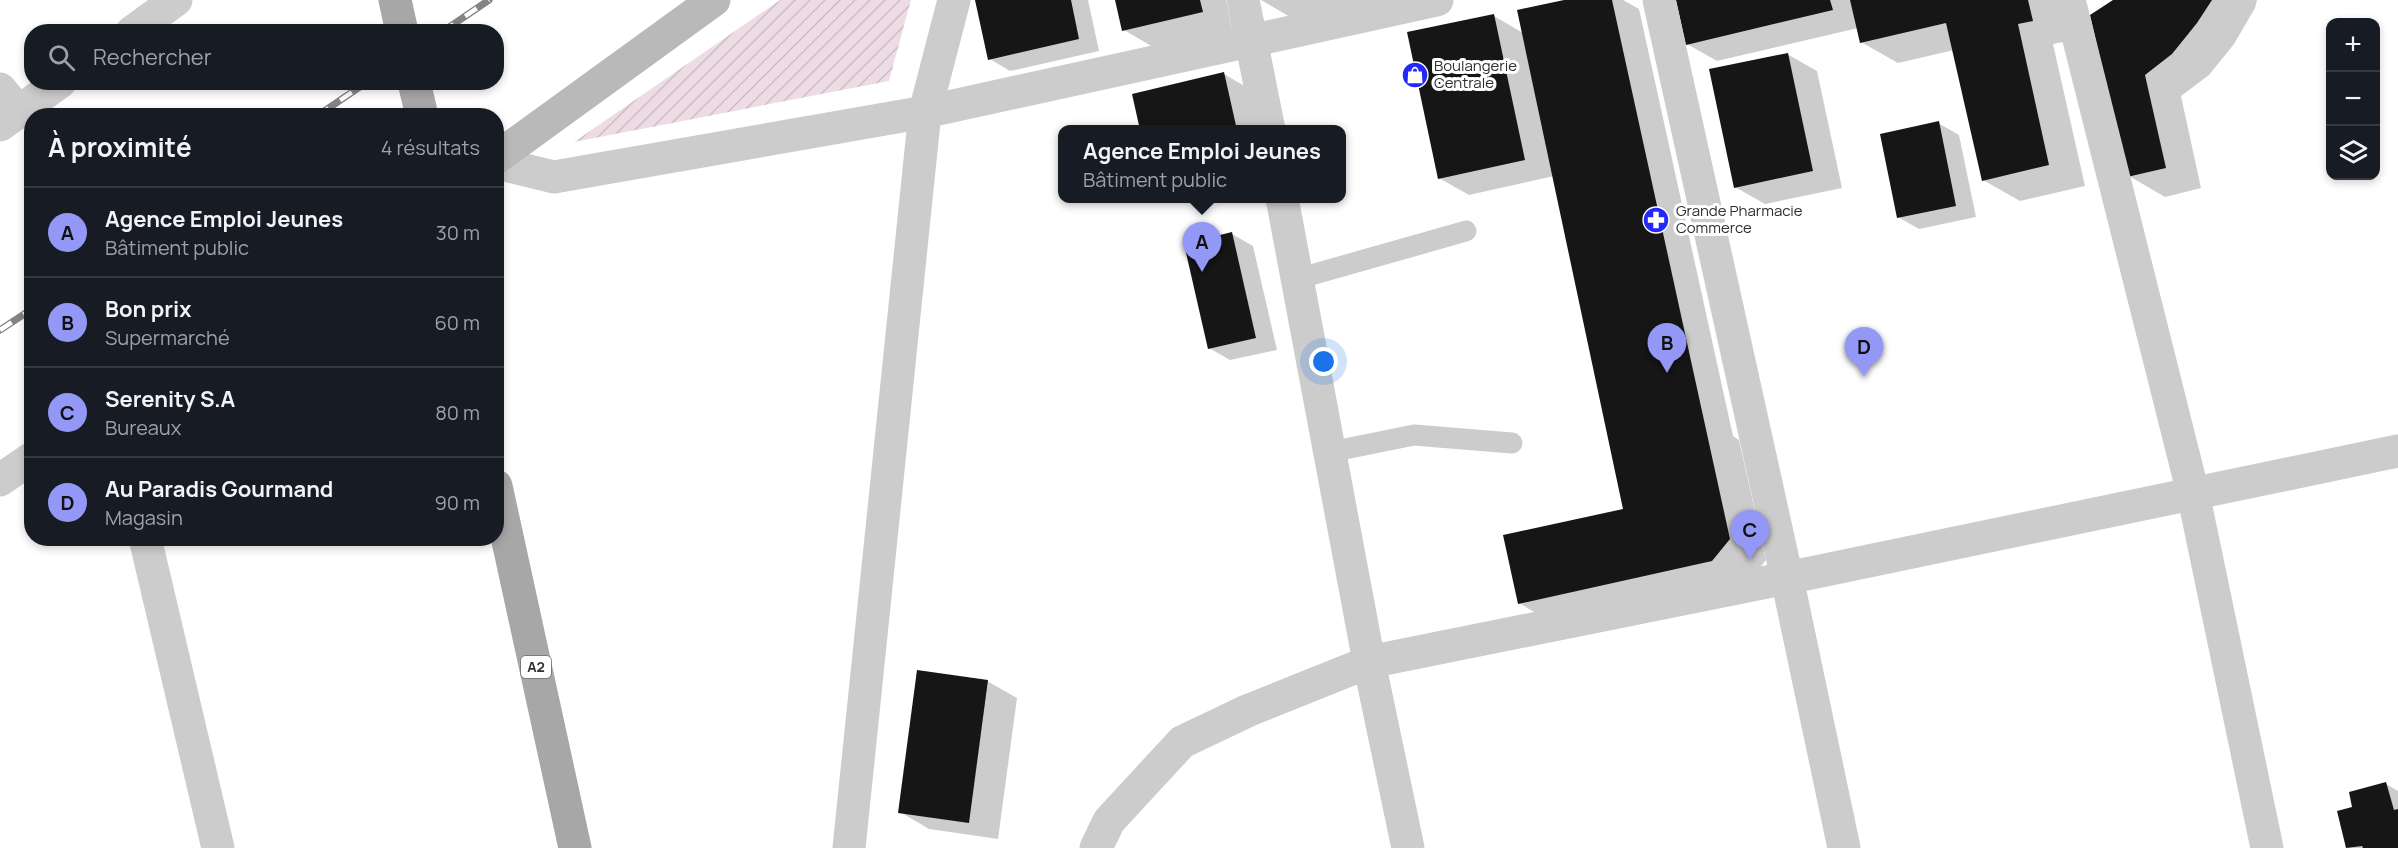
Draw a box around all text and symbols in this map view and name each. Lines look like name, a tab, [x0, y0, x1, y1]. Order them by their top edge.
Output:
map controls	[2326, 18, 2380, 180]
button: +	[2326, 18, 2380, 72]
search box	[24, 24, 504, 90]
icon: search	[45, 41, 78, 74]
text: Rechercher	[93, 42, 212, 72]
place label: Boulangerie Centrale	[1434, 55, 1517, 93]
shop icon: Boulangerie Centrale	[1400, 60, 1430, 90]
button: −	[2326, 72, 2380, 126]
popup	[1058, 125, 1346, 203]
button: layers	[2326, 126, 2380, 180]
text: À proximité	[48, 129, 192, 165]
text: 4 résultats	[381, 134, 480, 161]
text: Agence Emploi Jeunes	[1083, 136, 1321, 166]
text: Bâtiment public	[1083, 166, 1227, 193]
place label: Grande Pharmacie Commerce	[1676, 200, 1803, 238]
text: Agence Emploi Jeunes	[105, 204, 343, 234]
pharmacy icon: Grande Pharmacie Commerce	[1641, 205, 1671, 235]
text: A	[61, 219, 74, 246]
text: 30 m	[436, 219, 480, 246]
pin: A	[1182, 222, 1222, 272]
text: Bâtiment public	[105, 234, 249, 261]
text: Bon prix	[105, 294, 191, 324]
text: B	[61, 309, 74, 336]
text: 60 m	[434, 309, 480, 336]
text: Supermarché	[105, 324, 230, 351]
pin: B	[1648, 324, 1686, 373]
pin: D	[1844, 328, 1884, 377]
your location	[1309, 347, 1338, 376]
text: Serenity S.A	[105, 384, 235, 414]
text: C	[60, 399, 75, 426]
text: 80 m	[435, 399, 480, 426]
text: Bureaux	[105, 414, 181, 441]
text: Au Paradis Gourmand	[105, 474, 333, 504]
text: D	[60, 489, 75, 516]
text: 90 m	[434, 489, 480, 516]
text: Magasin	[105, 504, 183, 531]
pin: C	[1730, 510, 1770, 560]
road number: A2	[521, 656, 551, 678]

